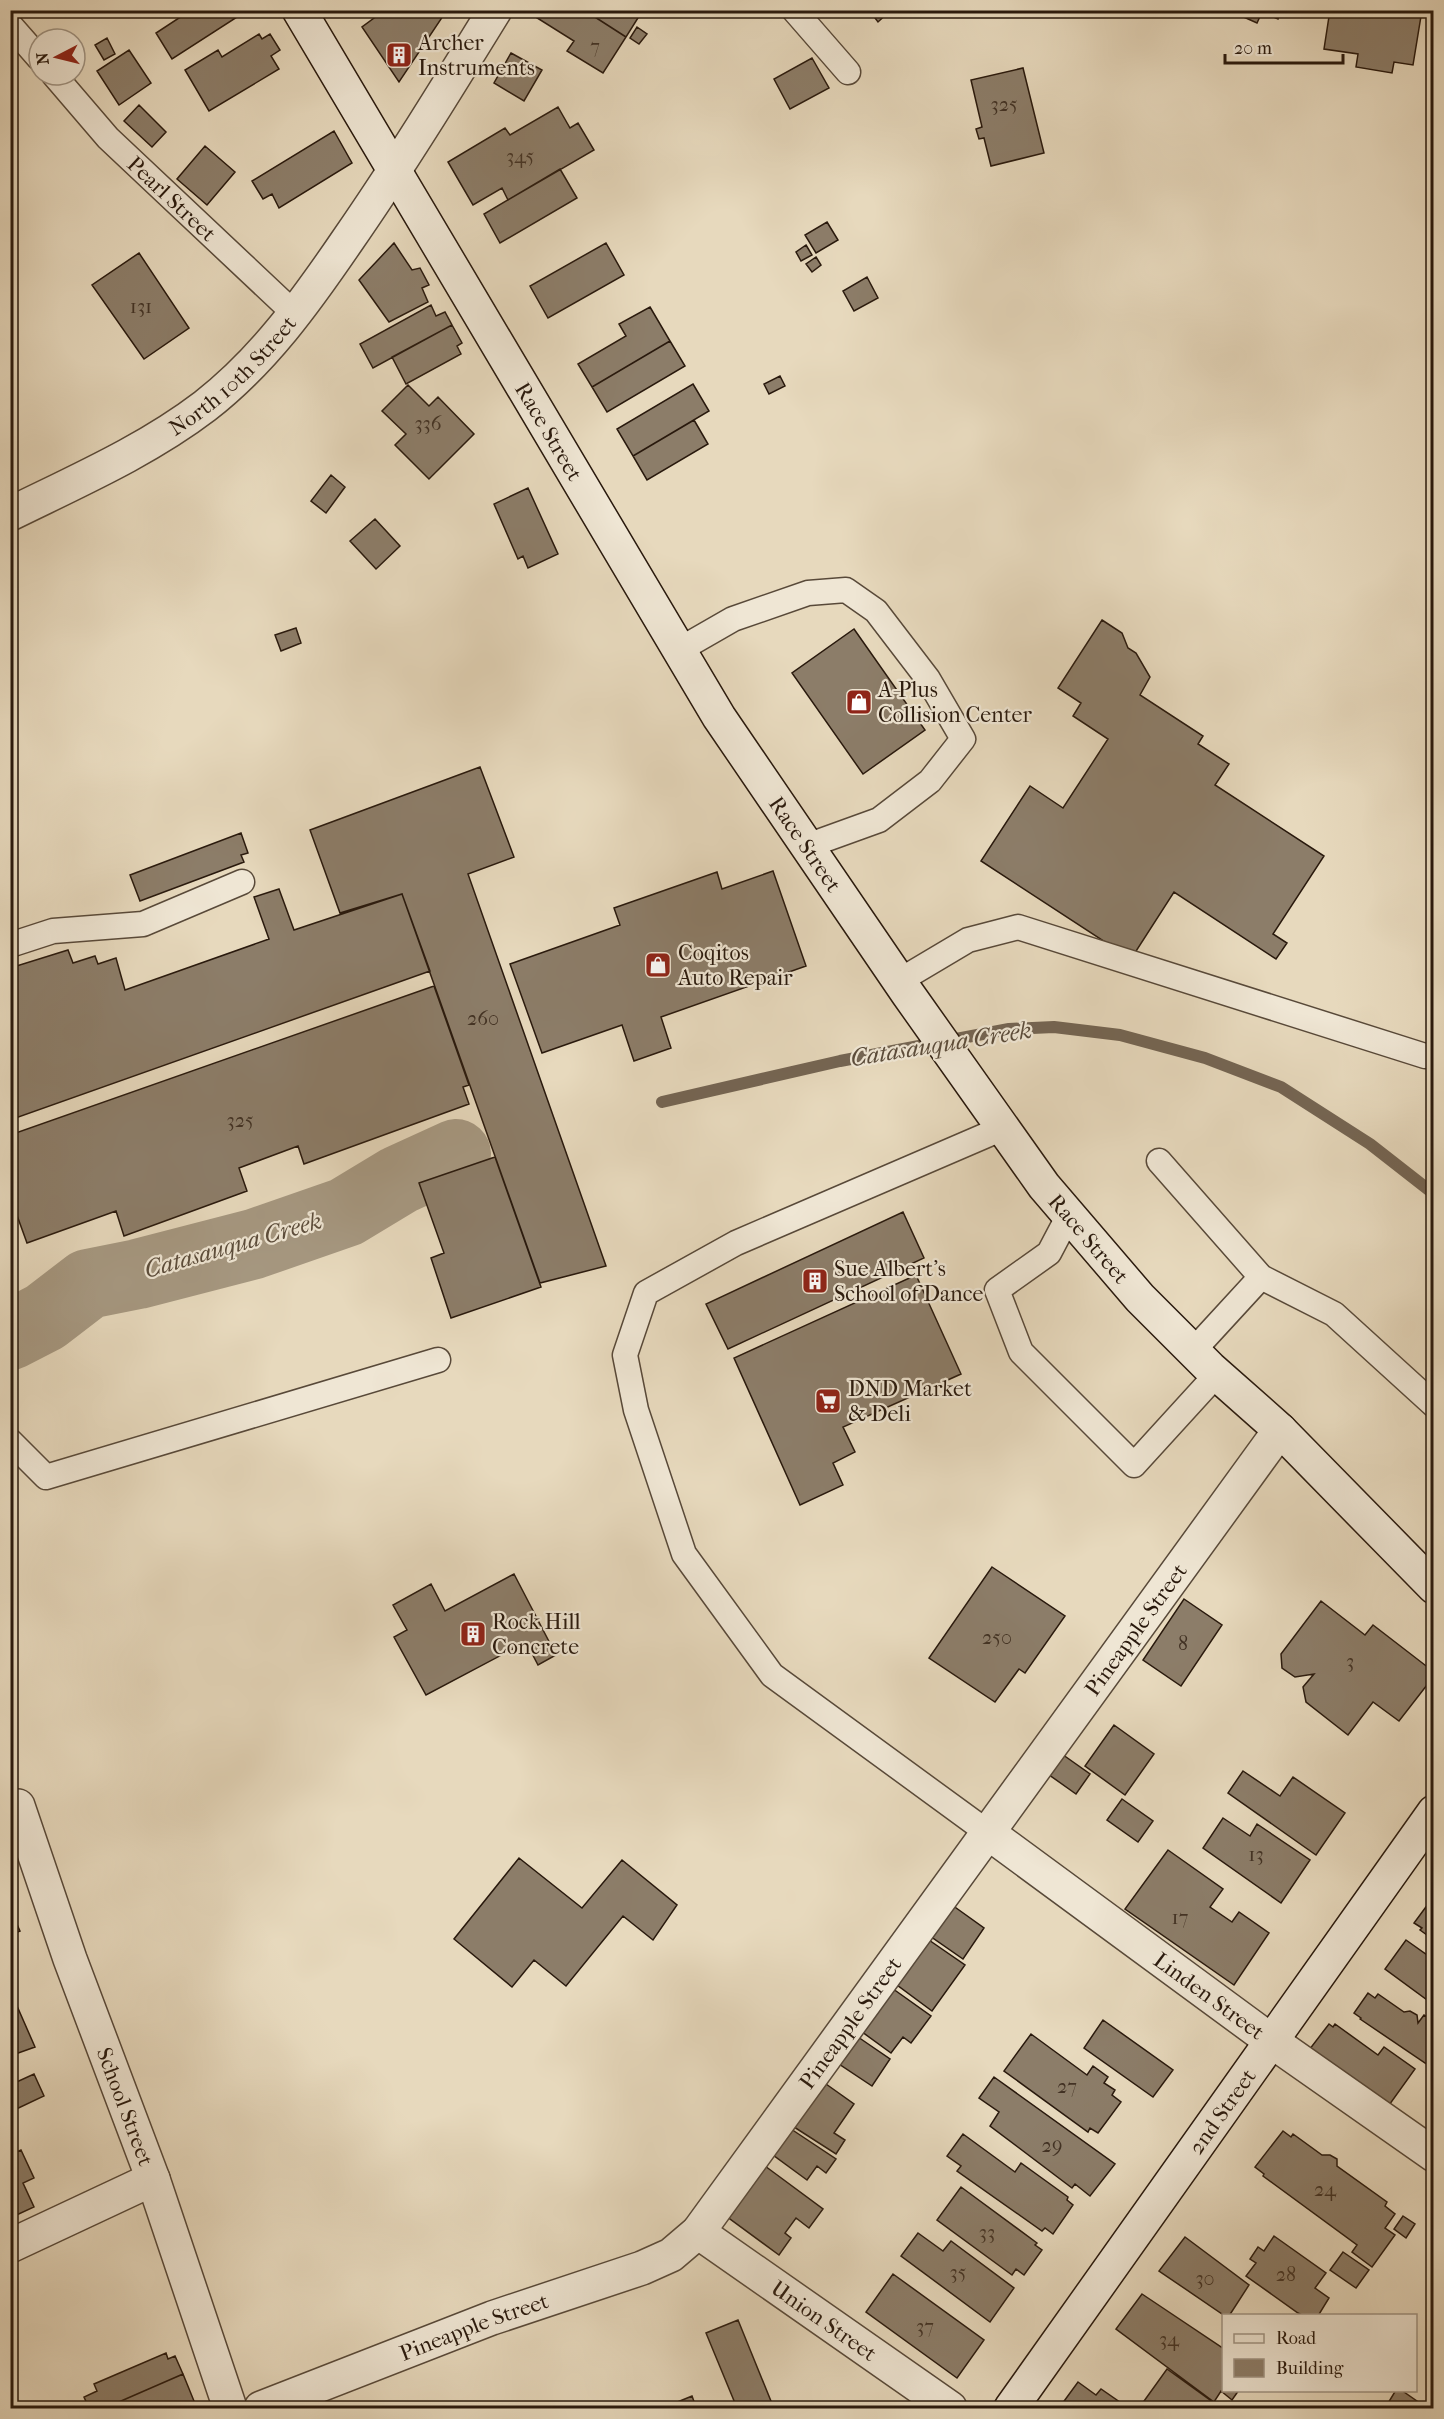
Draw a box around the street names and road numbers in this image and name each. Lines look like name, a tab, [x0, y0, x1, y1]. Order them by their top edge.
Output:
street label: Pearl Street	[122, 151, 221, 247]
street label: North 10th Street	[164, 311, 302, 442]
street label: Race Street	[509, 378, 588, 486]
street label: Race Street	[763, 792, 847, 897]
street label: Race Street	[1043, 1189, 1134, 1289]
street label: Pineapple Street	[1080, 1559, 1193, 1701]
street label: Linden Street	[1148, 1947, 1269, 2046]
street label: Pineapple Street	[794, 1952, 907, 2094]
street label: School Street	[91, 2044, 159, 2170]
street label: 2nd Street	[1183, 2064, 1262, 2160]
street label: Union Street	[766, 2275, 882, 2367]
street label: Pineapple Street	[396, 2288, 552, 2367]

